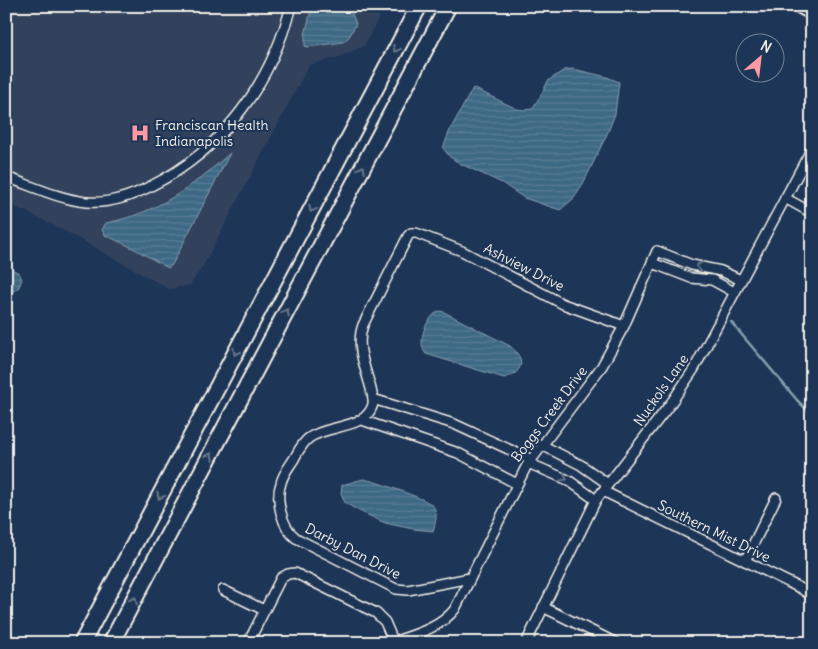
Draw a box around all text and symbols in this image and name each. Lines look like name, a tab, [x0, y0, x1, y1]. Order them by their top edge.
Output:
north arrow	[736, 32, 786, 82]
text: N	[758, 36, 775, 57]
one-way arrow	[392, 44, 402, 53]
place label: Franciscan Health Indianapolis	[155, 116, 269, 150]
hospital icon: Franciscan Health Indianapolis	[129, 122, 151, 144]
one-way arrow	[356, 165, 366, 174]
one-way arrow	[308, 203, 318, 212]
street label: Ashview Drive	[481, 239, 567, 295]
one-way arrow	[694, 261, 703, 272]
one-way arrow	[280, 309, 290, 318]
one-way arrow	[232, 347, 242, 356]
street label: Nuckols Lane	[630, 351, 692, 429]
street label: Boggs Creek Drive	[507, 362, 591, 466]
one-way arrow	[204, 452, 214, 461]
one-way arrow	[558, 472, 567, 482]
one-way arrow	[156, 491, 166, 500]
street label: Southern Mist Drive	[655, 496, 773, 566]
street label: Darby Dan Drive	[302, 519, 404, 583]
one-way arrow	[128, 596, 138, 605]

